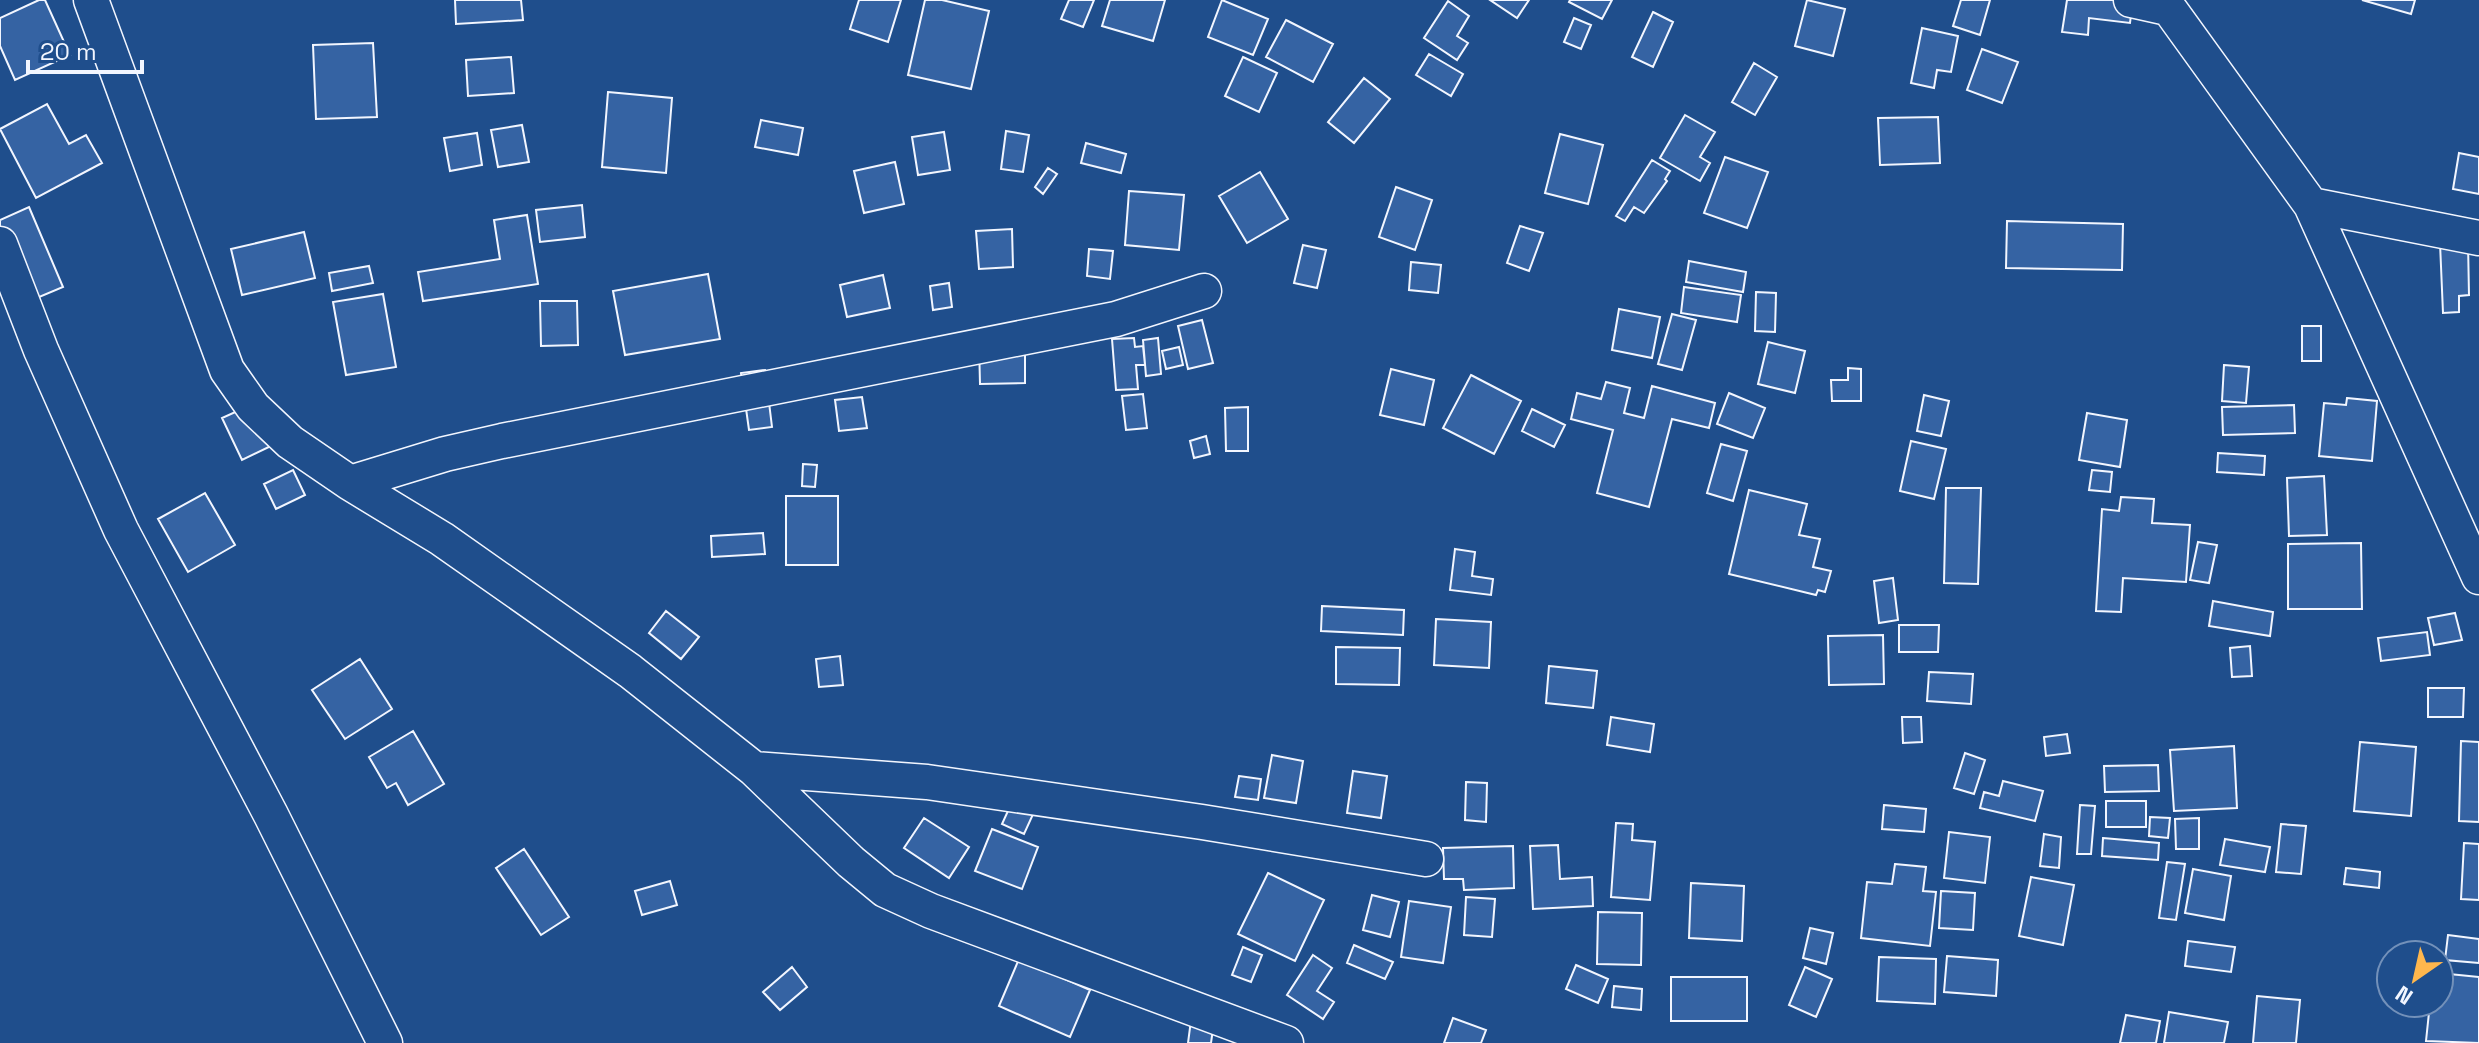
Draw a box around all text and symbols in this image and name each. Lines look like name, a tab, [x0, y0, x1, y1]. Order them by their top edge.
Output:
scale bar	[28, 24, 142, 74]
text: 20 m	[40, 36, 97, 67]
north arrow	[2375, 939, 2455, 1019]
text: N	[2390, 980, 2418, 1011]

